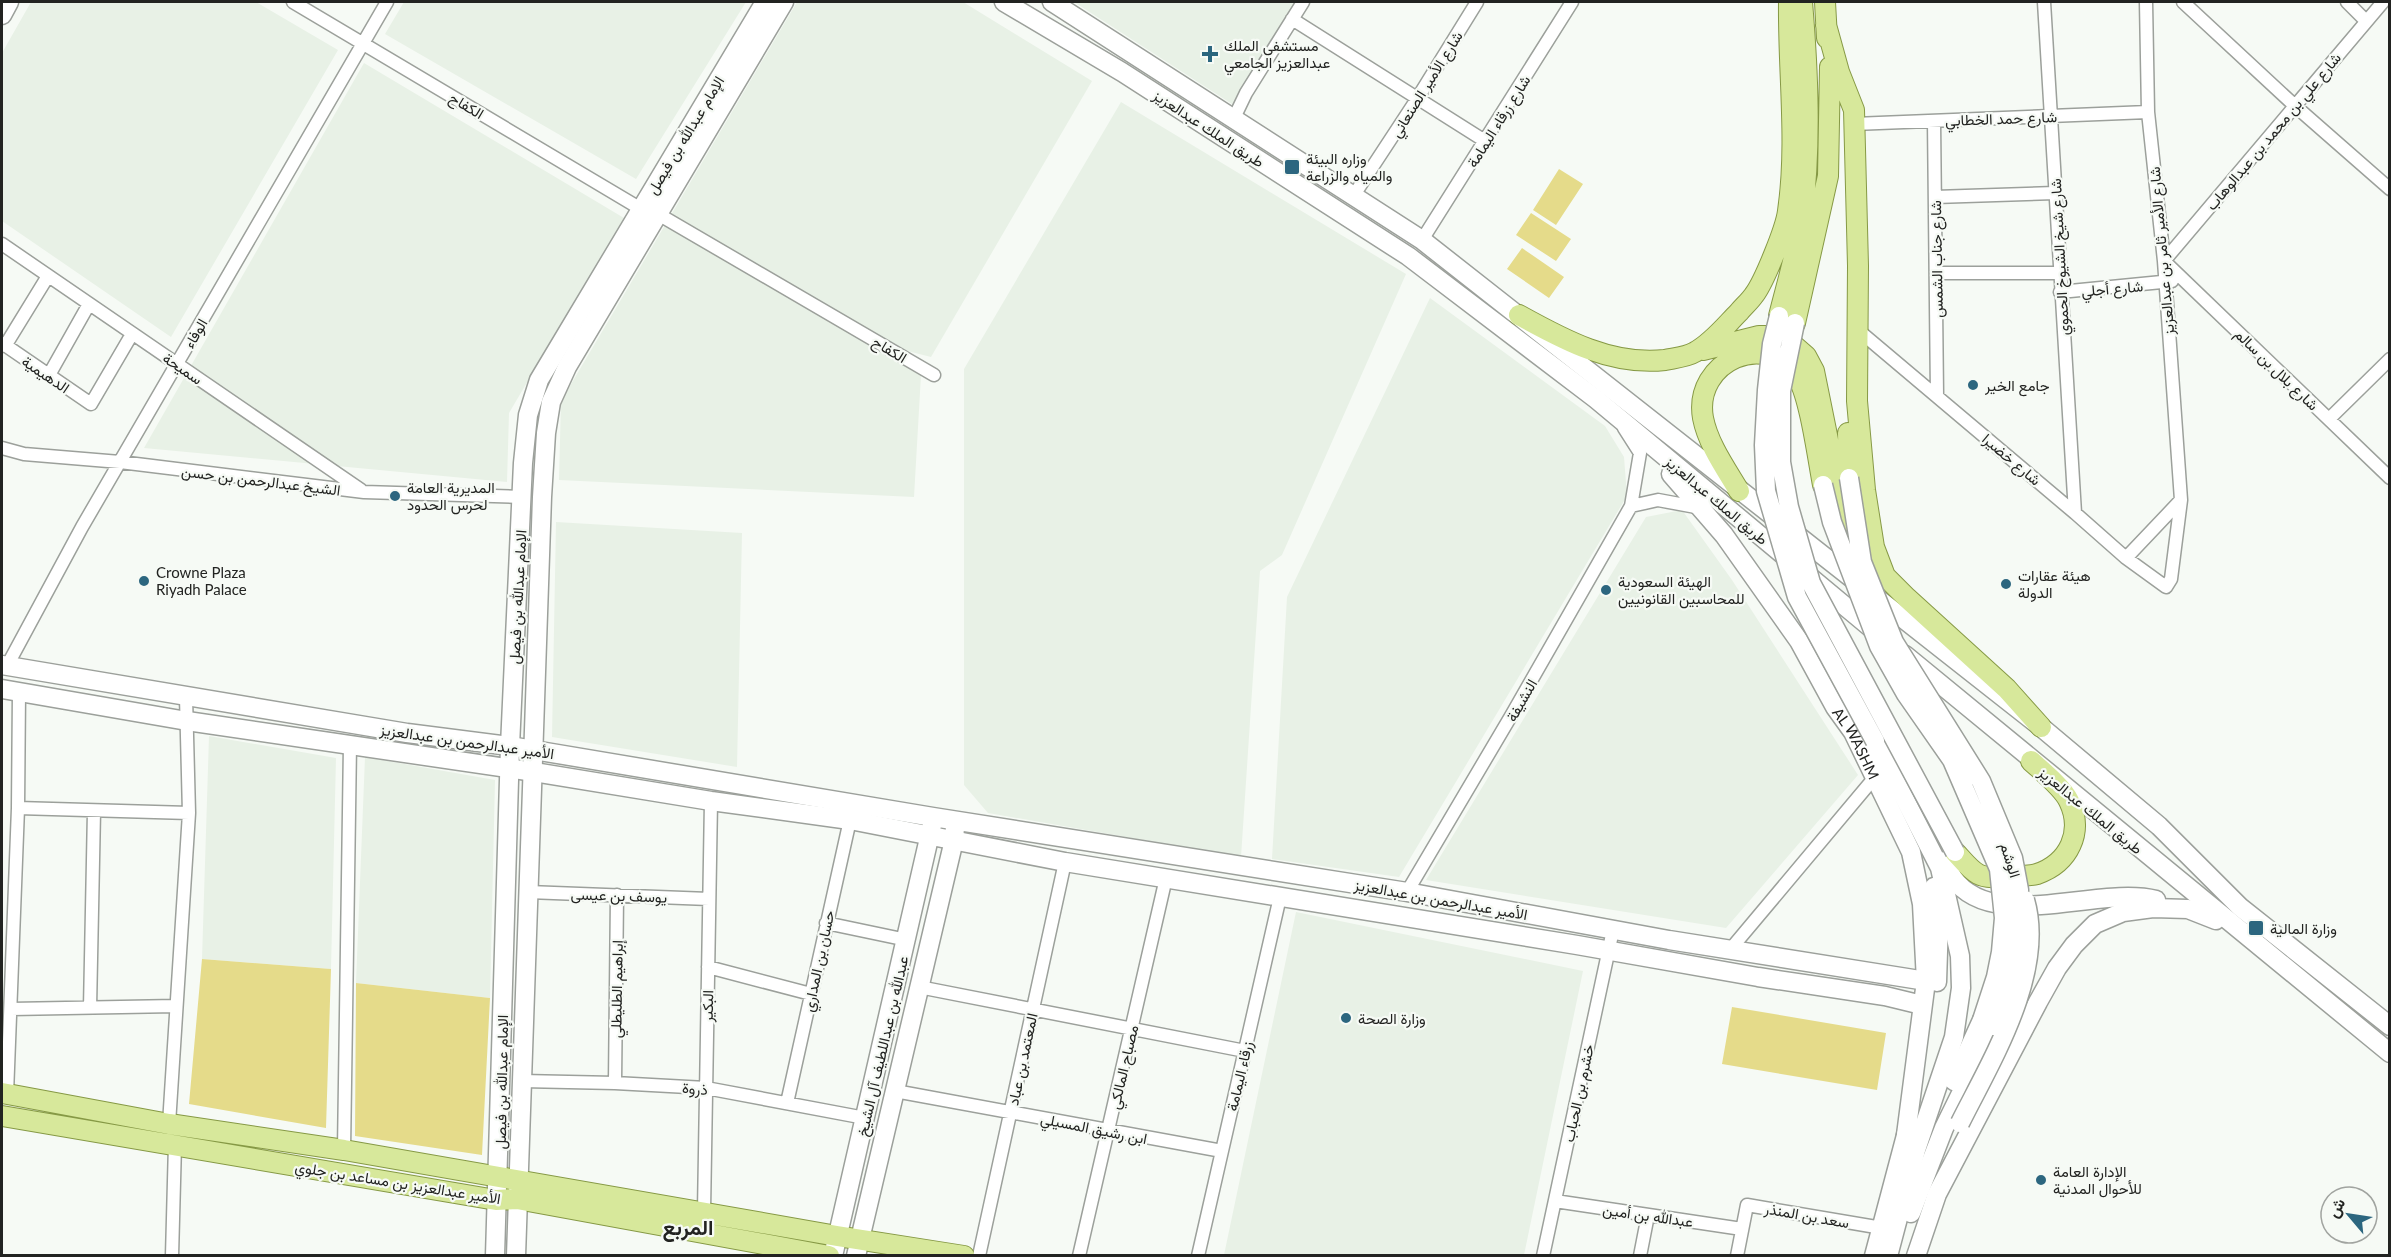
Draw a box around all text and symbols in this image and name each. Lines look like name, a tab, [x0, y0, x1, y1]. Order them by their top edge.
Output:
street label: شارع الأمير الصنعاني	[1386, 27, 1470, 143]
place label: مستشفى الملك عبدالعزيز الجامعي	[1224, 36, 1330, 76]
marker: مستشفى الملك عبدالعزيز الجامعي	[1201, 45, 1219, 63]
street label: شارع علي بن محمد بن عبدالوهاب	[2202, 49, 2348, 217]
street label: شارع زرقاء اليمامة	[1462, 71, 1536, 172]
street label: الإمام عبدالله بن فيصل	[643, 73, 729, 198]
street label: طريق الملك عبدالعزيز	[1148, 85, 1268, 172]
street label: الكفاح	[445, 88, 487, 125]
street label: شارع حمد الخطابي	[1945, 107, 2058, 134]
place label: وزاره البيئة والمياه والزراعة	[1306, 149, 1392, 185]
marker: وزاره البيئة والمياه والزراعة	[1283, 158, 1301, 176]
street label: شارع الأمير ثامر بن عبدالعزيز	[2145, 165, 2180, 337]
street label: شارع شيخ الشيوخ الحموي	[2046, 178, 2077, 336]
street label: شارع جناب الشمس	[1926, 200, 1949, 318]
street label: شارع أجلي	[2080, 276, 2144, 305]
street label: الوفاء	[179, 315, 211, 352]
street label: شارع بلال بن سالم	[2229, 324, 2323, 416]
street label: الكفاح	[868, 332, 910, 369]
street label: سميحة	[159, 348, 206, 389]
street label: الدهيمية	[18, 352, 73, 397]
place label: جامع الخير	[1984, 376, 2050, 397]
marker: جامع الخير	[1966, 378, 1980, 392]
street label: شارع خضيرا	[1977, 429, 2045, 491]
street label: طريق الملك عبدالعزيز	[1660, 451, 1772, 550]
street label: الشيخ عبدالرحمن بن حسن	[180, 461, 342, 502]
place label: المديرية العامة لحرس الحدود	[407, 478, 495, 515]
marker: المديرية العامة لحرس الحدود	[388, 489, 402, 503]
street label: الإمام عبدالله بن فيصل	[504, 529, 532, 665]
place label: Crowne Plaza Riyadh Palace	[156, 563, 247, 598]
place label: هيئة عقارات الدولة	[2018, 566, 2091, 602]
place label: الهيئة السعودية للمحاسبين القانونيين	[1618, 572, 1745, 609]
marker: Crowne Plaza Riyadh Palace	[137, 574, 151, 588]
marker: هيئة عقارات الدولة	[1999, 577, 2013, 591]
marker: الهيئة السعودية للمحاسبين القانونيين	[1599, 583, 1613, 597]
street label: النشيفة	[1502, 675, 1541, 725]
street label: AL WASHM	[1829, 704, 1883, 782]
street label: الأمير عبدالرحمن بن عبدالعزيز	[378, 720, 555, 764]
street label: طريق الملك عبدالعزيز	[2033, 762, 2147, 859]
street label: الوشم	[1995, 840, 2025, 880]
street label: الأمير عبدالرحمن بن عبدالعزيز	[1352, 875, 1529, 925]
street label: يوسف بن عيسى	[570, 884, 668, 908]
street label: حسان بن المداري	[798, 909, 842, 1014]
marker: وزارة المالية	[2247, 919, 2265, 937]
place label: وزارة المالية	[2270, 919, 2337, 938]
street label: إبراهيم الطليطلي	[606, 939, 631, 1038]
street label: عبدالله بن عبداللطيف آل الشيخ	[852, 954, 915, 1139]
street label: البكير	[698, 990, 717, 1023]
place label: وزارة الصحة	[1358, 1009, 1426, 1028]
street label: المعتمد بن عباد	[1003, 1011, 1043, 1107]
marker: وزارة الصحة	[1339, 1011, 1353, 1025]
street label: الإمام عبدالله بن فيصل	[491, 1014, 513, 1150]
street label: مصباح المالكي	[1105, 1023, 1146, 1112]
street label: زرقاء اليمامة	[1222, 1039, 1257, 1113]
street label: خشرم بن الحباب	[1559, 1042, 1599, 1144]
street label: ذروة	[681, 1078, 709, 1099]
street label: ابن رشيق المسيلي	[1038, 1109, 1149, 1152]
street label: الأمير عبدالعزيز بن مساعد بن جلوي	[293, 1157, 502, 1212]
place label: الإدارة العامة للأحوال المدنية	[2053, 1162, 2142, 1198]
marker: الإدارة العامة للأحوال المدنية	[2034, 1173, 2048, 1187]
north arrow	[2319, 1185, 2379, 1245]
text: ش	[2322, 1194, 2349, 1221]
street label: سعد بن المنذر	[1762, 1199, 1851, 1233]
street label: عبدالله بن أمين	[1601, 1200, 1695, 1232]
district label: المربع	[663, 1214, 713, 1242]

